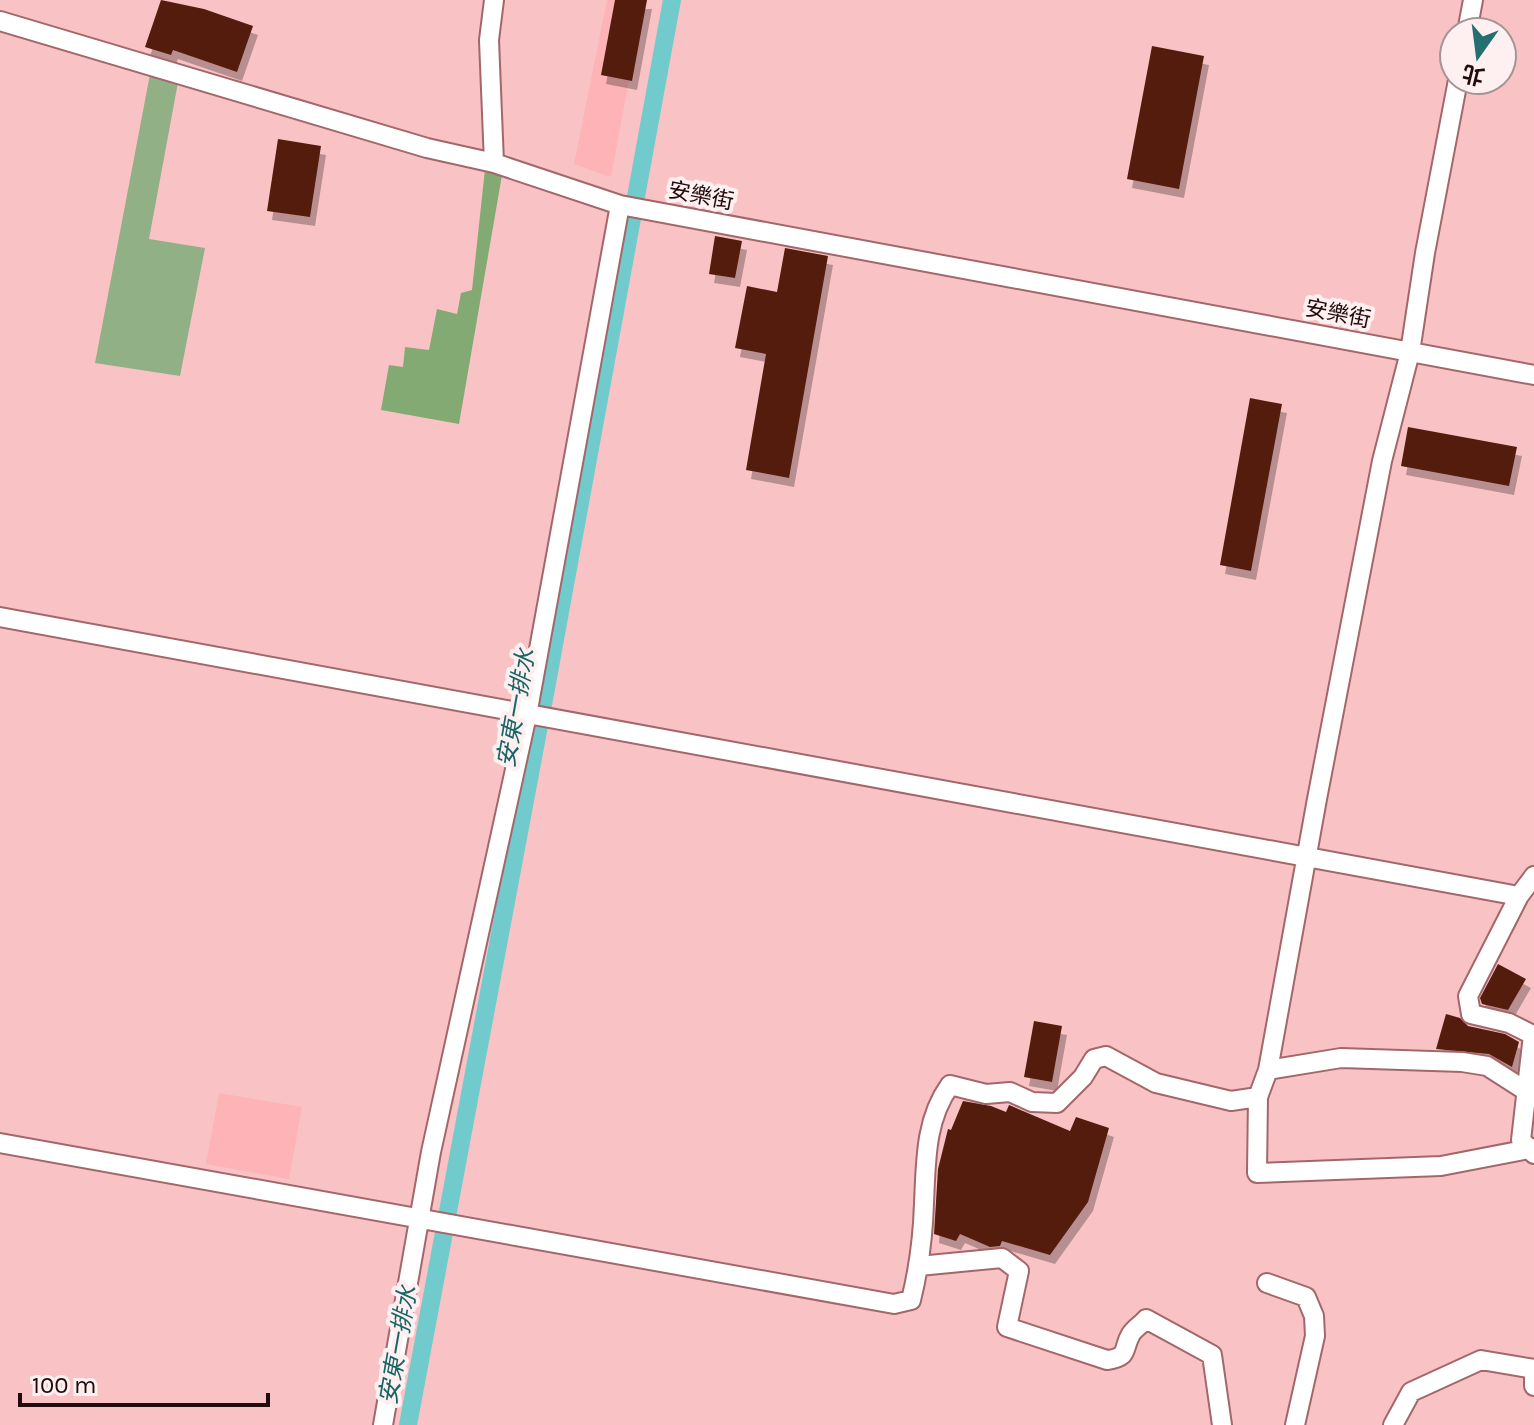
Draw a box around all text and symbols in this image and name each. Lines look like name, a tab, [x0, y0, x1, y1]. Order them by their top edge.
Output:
north arrow	[1438, 16, 1518, 96]
text: 北	[1460, 59, 1487, 90]
street label: 安樂街	[666, 177, 736, 215]
street label: 安樂街	[1303, 295, 1373, 333]
water label: 安東一排水	[492, 645, 540, 770]
water label: 安東一排水	[374, 1282, 422, 1407]
scale bar	[20, 1357, 268, 1407]
text: 100 m	[32, 1371, 97, 1399]

